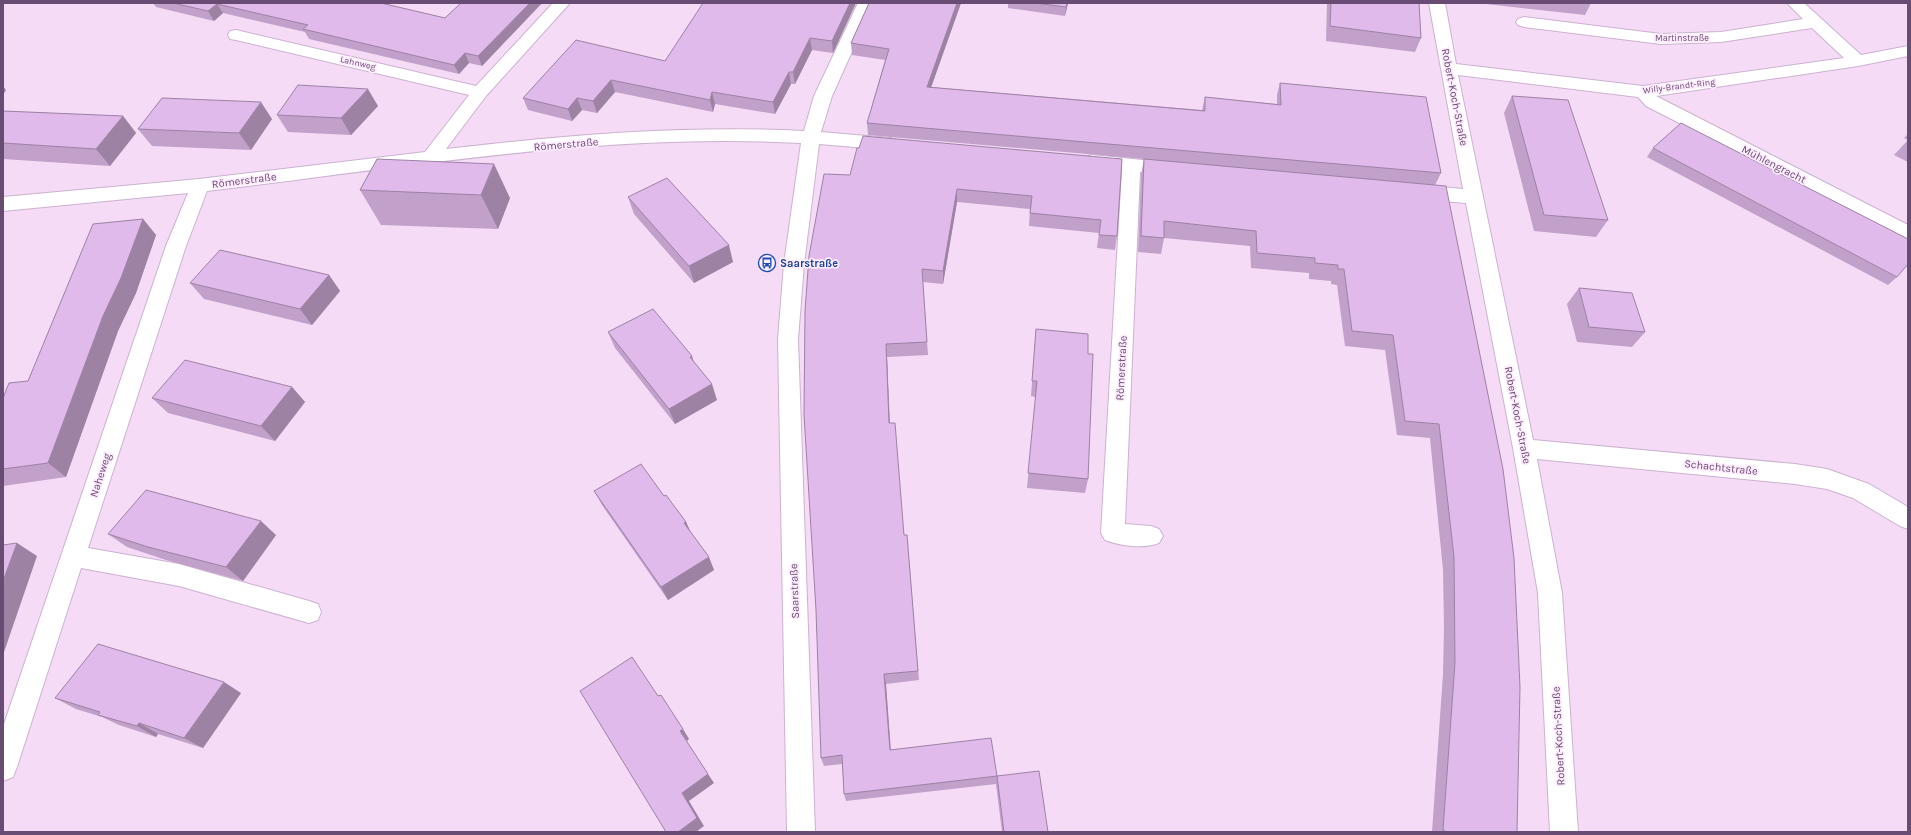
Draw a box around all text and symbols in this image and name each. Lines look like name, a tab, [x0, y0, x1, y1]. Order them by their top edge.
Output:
street label: Martinstraße	[1655, 33, 1709, 43]
street label: Robert-Koch-Straße	[1439, 47, 1470, 147]
street label: Lahnweg	[339, 54, 377, 72]
street label: Willy-Brandt-Ring	[1642, 77, 1716, 95]
street label: Römerstraße	[533, 135, 599, 154]
street label: Mühlengracht	[1739, 143, 1808, 186]
street label: Römerstraße	[211, 170, 277, 191]
bus stop icon: Saarstraße	[757, 253, 777, 273]
place label: Saarstraße	[780, 257, 838, 270]
street label: Römerstraße	[1113, 335, 1130, 401]
street label: Robert-Koch-Straße	[1502, 365, 1533, 465]
street label: Naheweg	[87, 451, 114, 499]
street label: Schachtstraße	[1684, 457, 1759, 478]
street label: Saarstraße	[787, 563, 802, 619]
street label: Robert-Koch-Straße	[1549, 686, 1568, 786]

